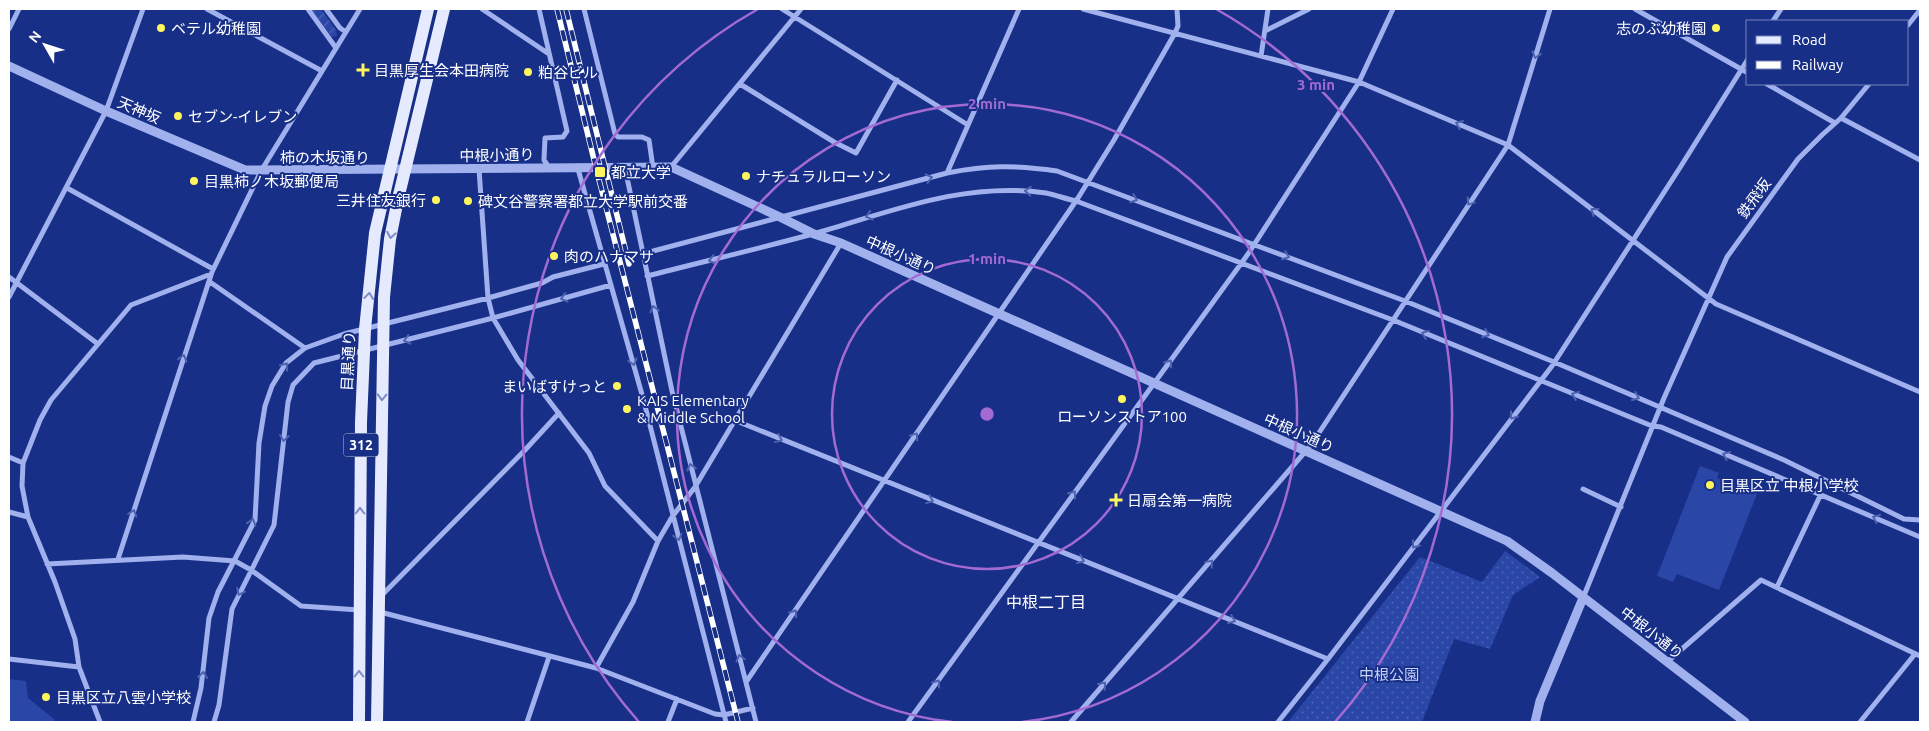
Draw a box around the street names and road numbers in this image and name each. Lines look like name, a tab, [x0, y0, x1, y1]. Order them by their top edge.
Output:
street label: 天神坂	[115, 93, 163, 127]
street label: 中根小通り	[459, 146, 535, 164]
street label: 柿の木坂通り	[280, 149, 370, 166]
street label: 鉄飛坂	[1734, 175, 1774, 221]
street label: 中根小通り	[863, 232, 939, 278]
street label: 目黒通り	[338, 331, 358, 391]
street label: 中根小通り	[1261, 410, 1337, 456]
road number: 312	[344, 434, 378, 456]
street label: 中根小通り	[1617, 603, 1687, 663]

